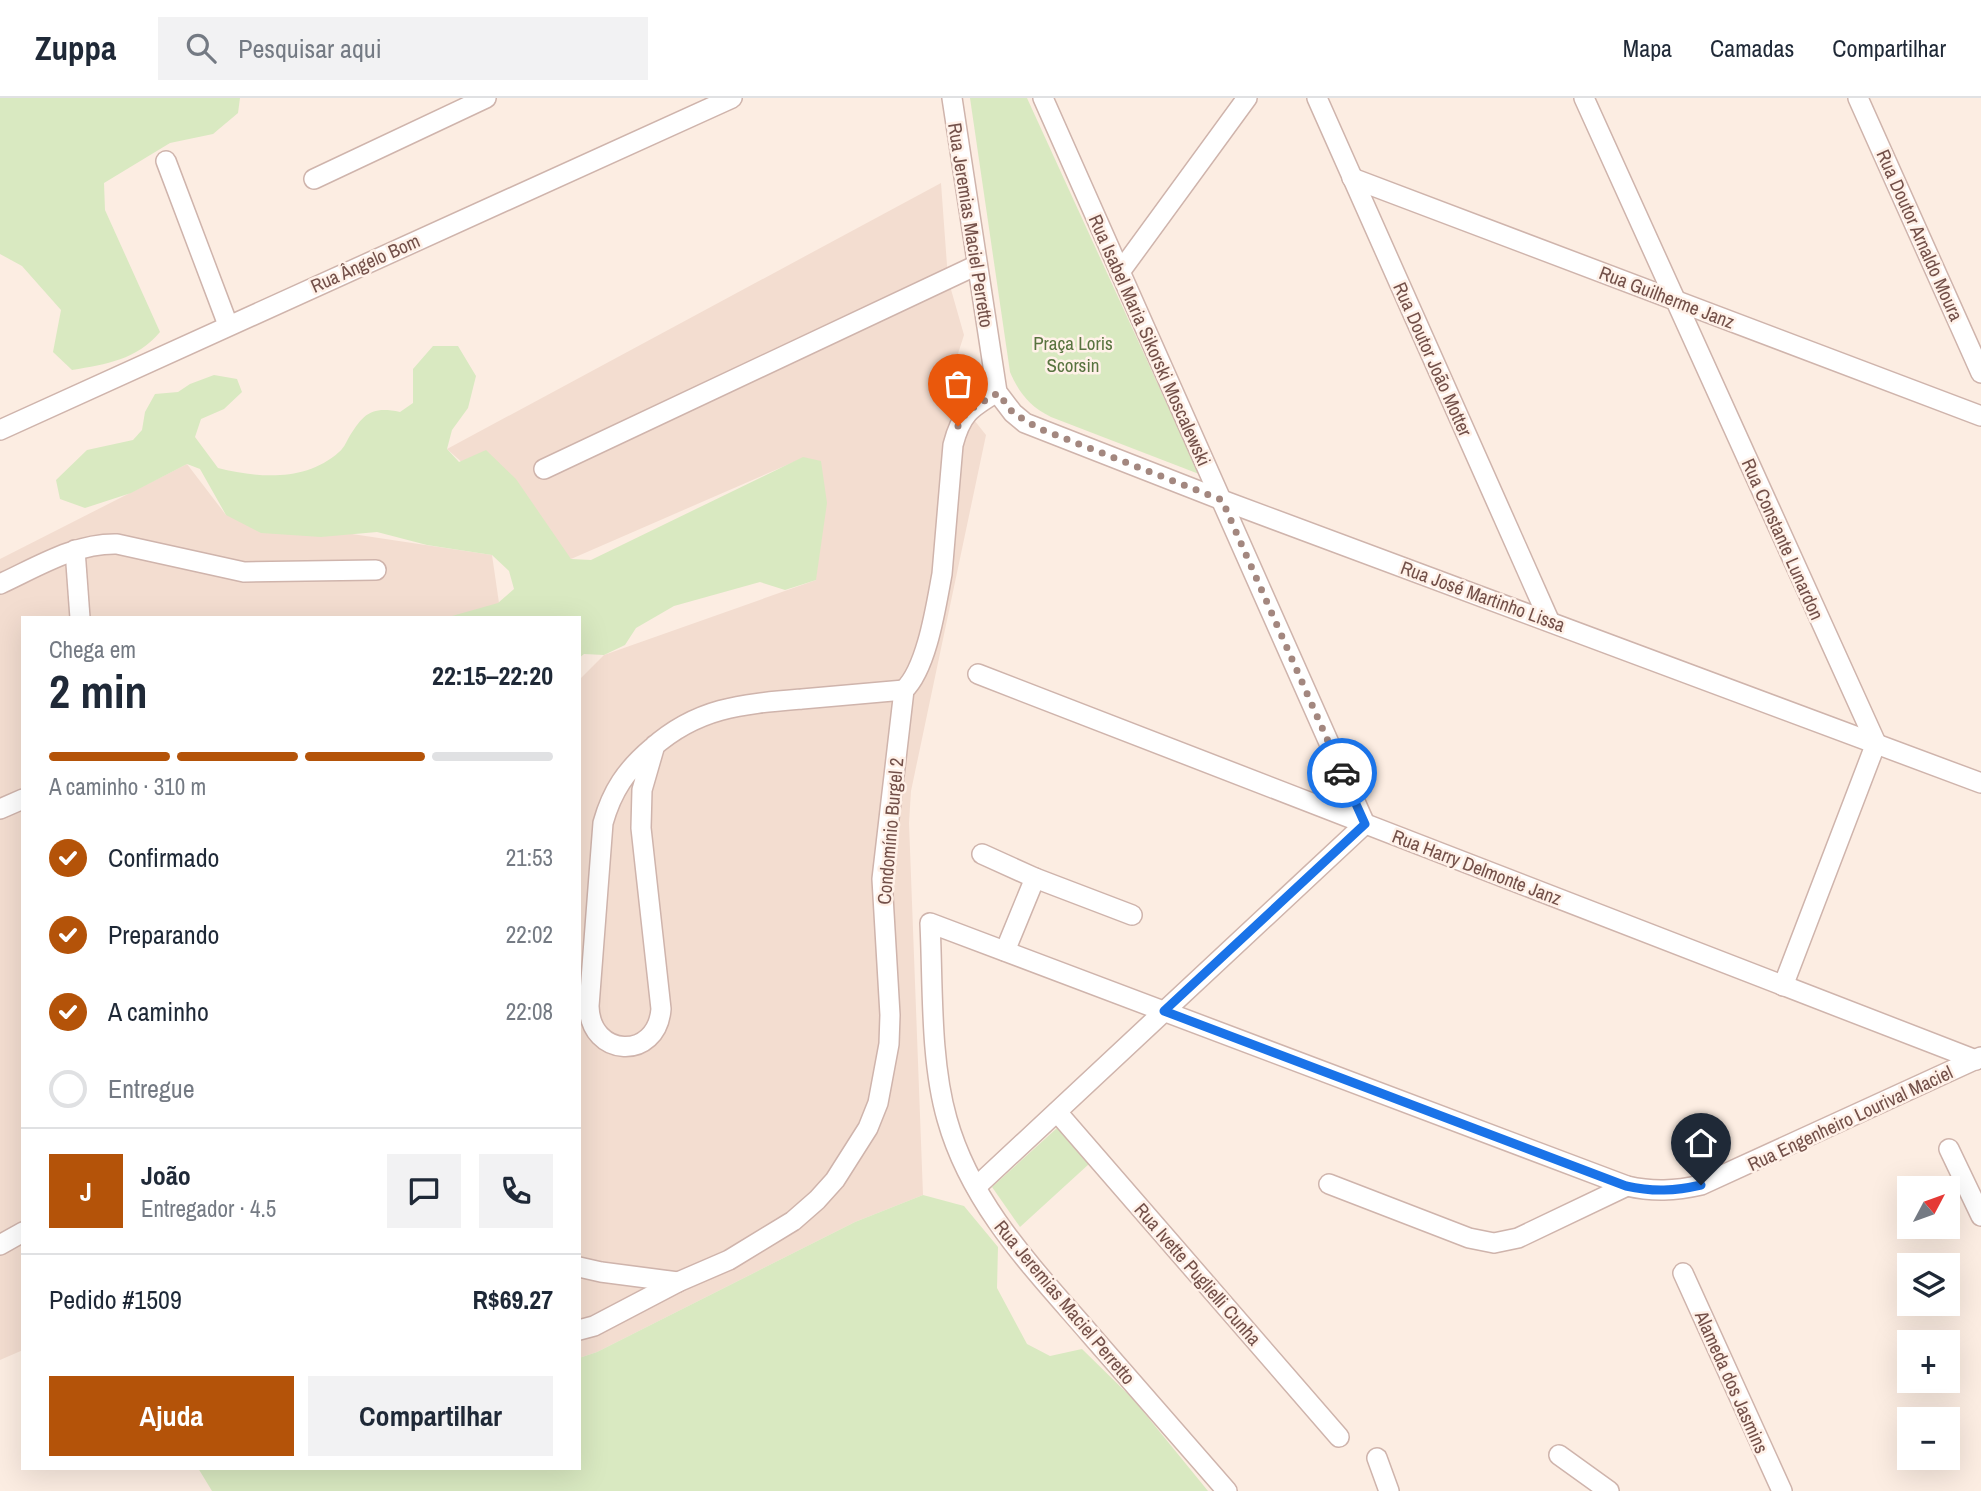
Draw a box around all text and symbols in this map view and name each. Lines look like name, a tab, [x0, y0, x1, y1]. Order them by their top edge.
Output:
search box	[158, 17, 648, 80]
text: Zuppa	[35, 26, 116, 70]
icon: search	[182, 29, 220, 67]
text: Pesquisar aqui	[238, 31, 382, 66]
text: Mapa	[1623, 32, 1672, 64]
text: Camadas	[1710, 32, 1794, 64]
text: Compartilhar	[1832, 32, 1946, 64]
street label: Rua Jeremias Maciel Perretto	[942, 121, 1000, 329]
street label: Rua Doutor Arnaldo Moura	[1870, 145, 1970, 325]
street label: Rua Isabel Maria Sikorski Moscalewski	[1083, 210, 1217, 470]
street label: Rua Ângelo Bom	[306, 227, 424, 299]
street label: Rua Guilherme Janz	[1596, 259, 1739, 335]
street label: Rua Doutor João Motter	[1387, 278, 1479, 441]
park label: Praça Loris Scorsin	[1033, 330, 1113, 378]
pin	[928, 354, 988, 426]
icon: bag	[939, 365, 977, 403]
street label: Rua Constante Lunardon	[1736, 454, 1830, 624]
street label: Rua José Martinho Lissa	[1397, 554, 1569, 638]
text: Chega em	[49, 634, 136, 665]
text: 22:15–22:20	[432, 658, 553, 693]
text: 2 min	[49, 660, 148, 722]
courier	[1307, 738, 1377, 808]
icon: car	[1323, 754, 1361, 792]
street label: Condomínio Burgel 2	[871, 757, 909, 905]
text: A caminho · 310 m	[49, 771, 206, 802]
street label: Rua Harry Delmonte Janz	[1389, 823, 1566, 911]
icon: check	[49, 839, 87, 877]
text: Confirmado	[108, 840, 219, 875]
text: 21:53	[506, 842, 553, 873]
icon: check	[49, 916, 87, 954]
text: Preparando	[108, 917, 219, 952]
text: 22:02	[506, 919, 553, 950]
icon: check	[49, 993, 87, 1031]
text: A caminho	[108, 994, 209, 1029]
text: 22:08	[506, 996, 553, 1027]
street label: Rua Engenheiro Lourival Maciel	[1743, 1059, 1957, 1177]
text: Entregue	[108, 1071, 195, 1106]
pin	[1671, 1113, 1731, 1185]
icon: home	[1682, 1124, 1720, 1162]
button: chat	[387, 1154, 461, 1228]
button: phone	[479, 1154, 553, 1228]
text: João	[141, 1158, 191, 1193]
text: J	[80, 1174, 92, 1209]
north arrow	[1897, 1176, 1960, 1239]
map controls	[1897, 1176, 1960, 1470]
text: Entregador · 4.5	[141, 1193, 276, 1224]
street label: Rua Ivette Puglielli Cunha	[1129, 1197, 1267, 1351]
street label: Rua Jeremias Maciel Perretto	[989, 1214, 1141, 1390]
button: layers	[1897, 1253, 1960, 1316]
text: Pedido #1509	[49, 1282, 182, 1317]
text: R$69.27	[472, 1282, 553, 1317]
street label: Alameda dos Jasmins	[1689, 1306, 1775, 1457]
button: +	[1897, 1330, 1960, 1393]
button: Ajuda	[49, 1376, 294, 1456]
button: Compartilhar	[308, 1376, 553, 1456]
button: −	[1897, 1407, 1960, 1470]

